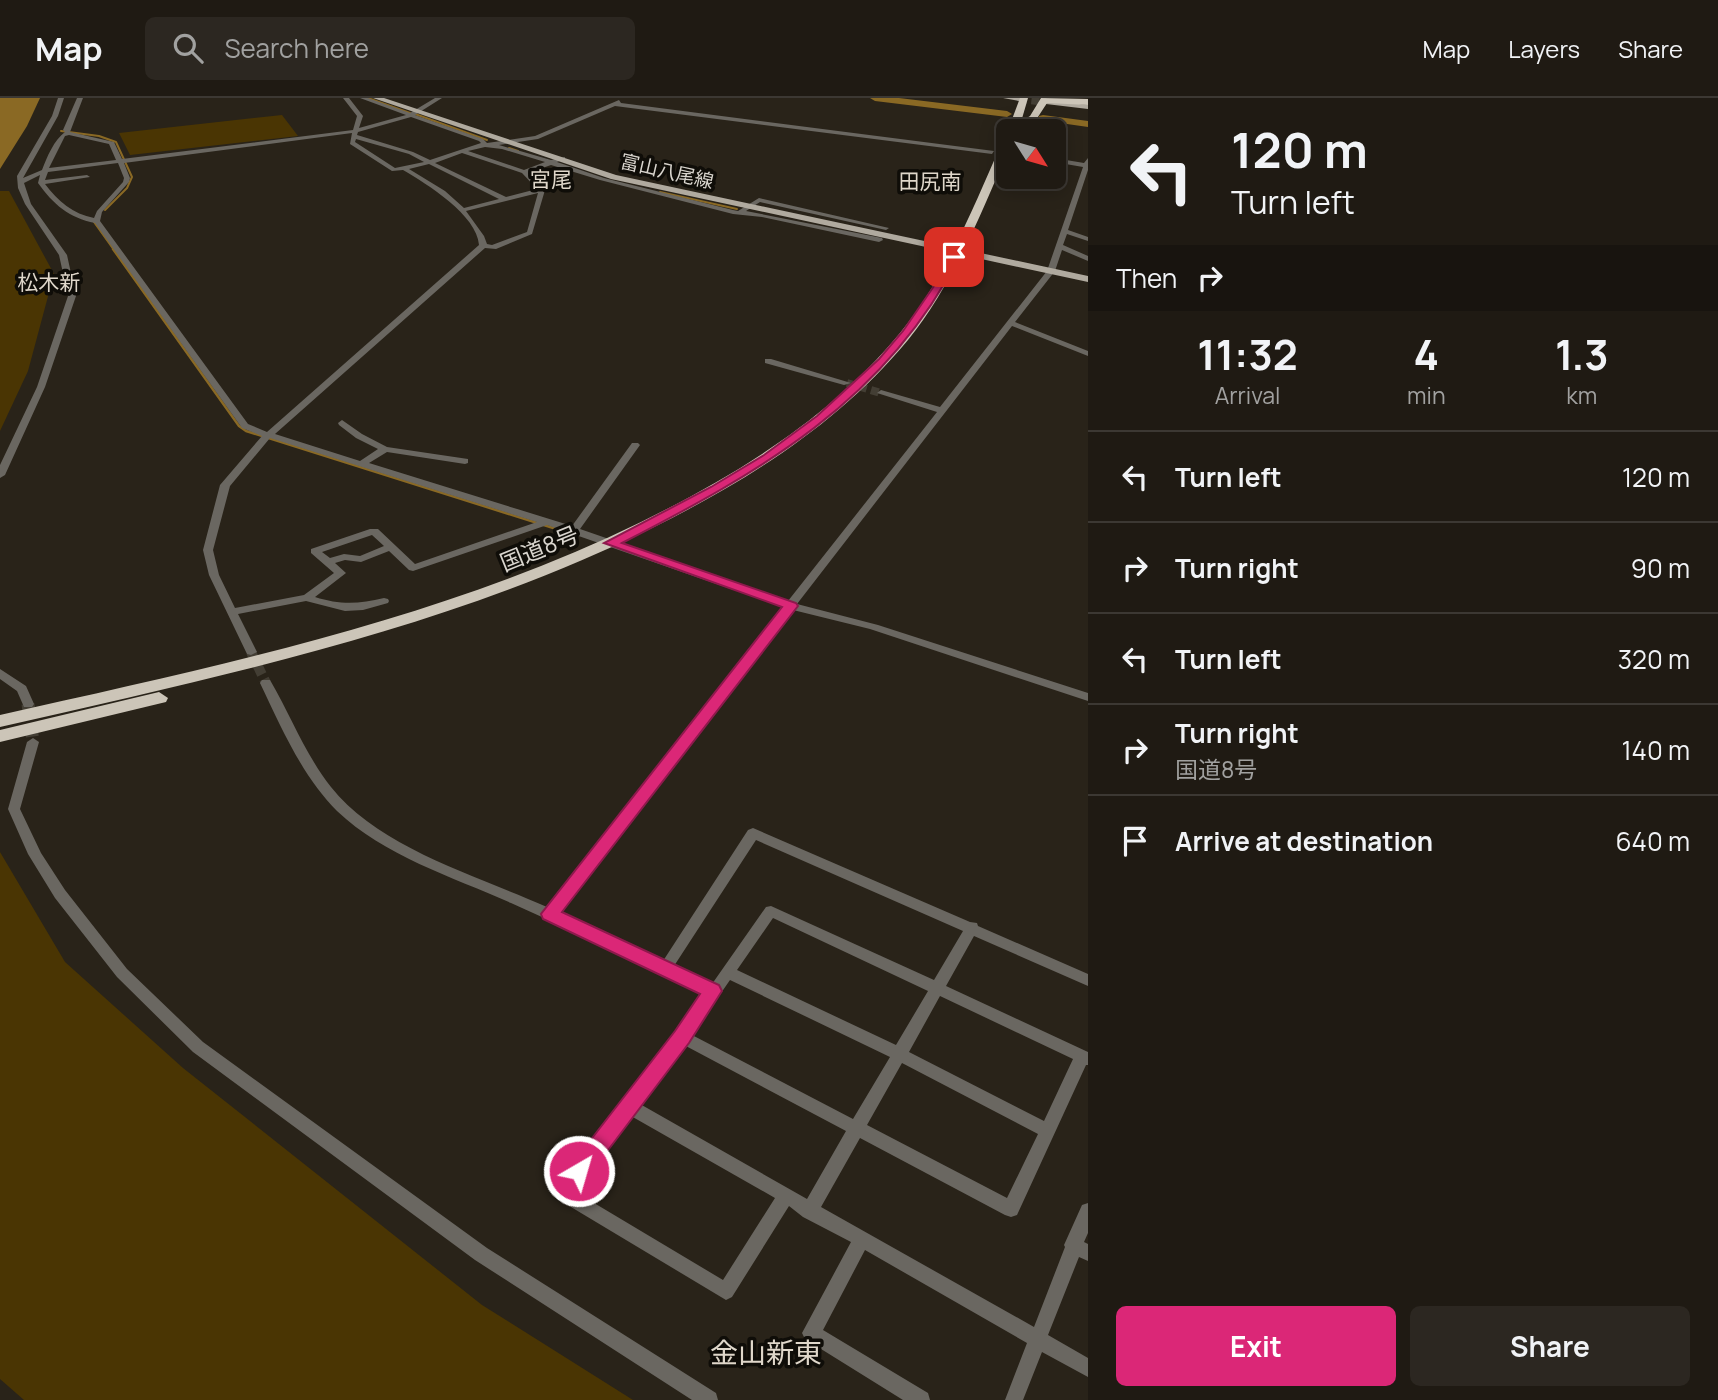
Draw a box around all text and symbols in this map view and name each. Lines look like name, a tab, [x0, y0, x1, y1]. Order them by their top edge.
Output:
search box	[145, 17, 635, 80]
text: Map	[35, 26, 103, 71]
icon: search	[169, 29, 207, 67]
text: Search here	[225, 30, 369, 66]
text: Map	[1423, 32, 1470, 65]
text: Layers	[1508, 32, 1580, 65]
text: Share	[1618, 32, 1683, 65]
text: 120 m	[1231, 116, 1368, 183]
north arrow	[996, 119, 1066, 189]
map controls	[996, 119, 1066, 189]
icon: left	[1116, 126, 1207, 217]
street label: 富山八尾線	[618, 148, 716, 194]
district label: 宮尾	[530, 165, 572, 193]
district label: 田尻南	[899, 167, 962, 195]
text: Turn left	[1231, 180, 1355, 224]
pin	[924, 227, 984, 287]
icon: arrive	[935, 238, 973, 276]
icon: right	[1191, 259, 1229, 297]
text: Then	[1116, 260, 1177, 296]
district label: 松木新	[18, 268, 81, 296]
text: 11:32	[1197, 325, 1298, 383]
text: 4	[1414, 325, 1439, 383]
text: 1.3	[1555, 325, 1609, 383]
text: Arrival	[1215, 379, 1280, 411]
text: min	[1407, 379, 1446, 411]
text: km	[1566, 379, 1597, 411]
icon: left	[1116, 458, 1154, 496]
text: Turn left	[1175, 459, 1282, 495]
text: 120 m	[1622, 459, 1690, 495]
street label: 国道8号	[495, 518, 583, 578]
icon: right	[1116, 549, 1154, 587]
text: Turn right	[1175, 550, 1299, 586]
text: 90 m	[1631, 550, 1690, 586]
icon: left	[1116, 640, 1154, 678]
text: Turn left	[1175, 641, 1282, 677]
text: 320 m	[1618, 641, 1690, 677]
text: Turn right	[1175, 715, 1299, 751]
icon: right	[1116, 731, 1154, 769]
text: 140 m	[1621, 732, 1690, 768]
text: 国道8号	[1175, 753, 1257, 785]
icon: arrive	[1116, 822, 1154, 860]
text: Arrive at destination	[1175, 823, 1433, 859]
text: 640 m	[1615, 823, 1690, 859]
position arrow	[542, 1134, 616, 1208]
button: Exit	[1116, 1306, 1396, 1386]
button: Share	[1410, 1306, 1690, 1386]
district label: 金山新東	[710, 1333, 822, 1371]

